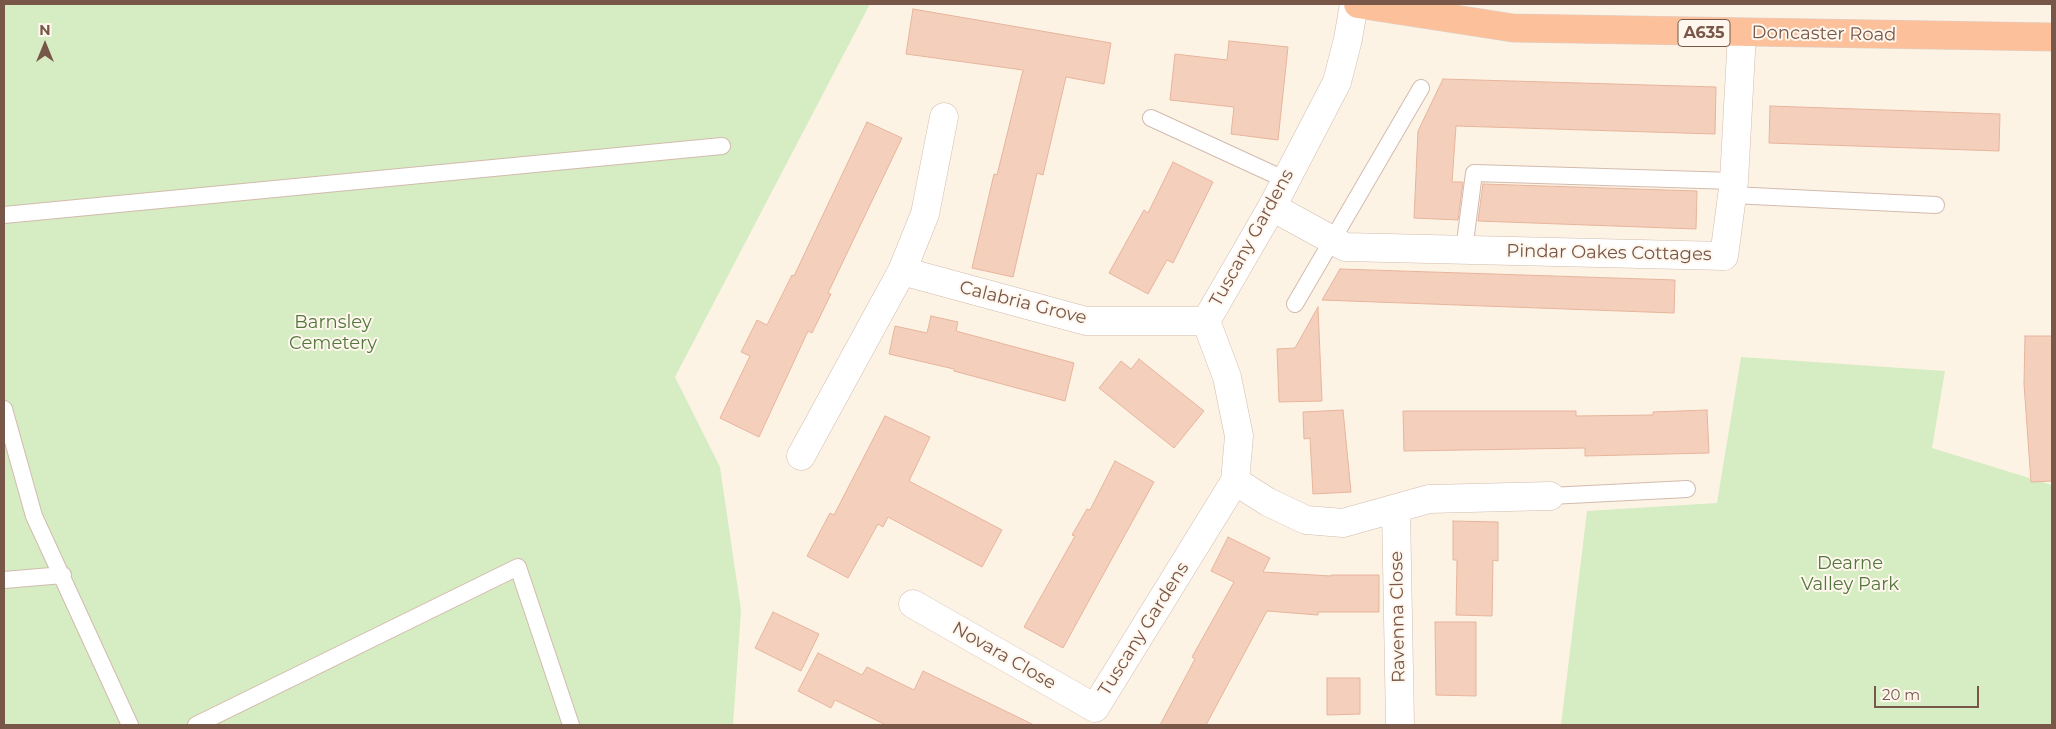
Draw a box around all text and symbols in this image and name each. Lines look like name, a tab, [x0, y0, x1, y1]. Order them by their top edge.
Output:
road number: A635	[1678, 19, 1730, 46]
north arrow	[20, 20, 70, 70]
text: N	[39, 21, 51, 39]
street label: Doncaster Road	[1751, 22, 1897, 46]
street label: Tuscany Gardens	[1205, 166, 1299, 310]
street label: Pindar Oakes Cottages	[1506, 240, 1712, 266]
street label: Calabria Grove	[957, 277, 1089, 329]
park label: Barnsley Cemetery	[289, 312, 377, 354]
street label: Ravenna Close	[1386, 551, 1410, 683]
park label: Dearne Valley Park	[1801, 553, 1899, 596]
street label: Tuscany Gardens	[1094, 558, 1194, 700]
street label: Novara Close	[948, 618, 1060, 694]
scale bar	[1876, 676, 1981, 708]
text: 20 m	[1882, 685, 1920, 704]

